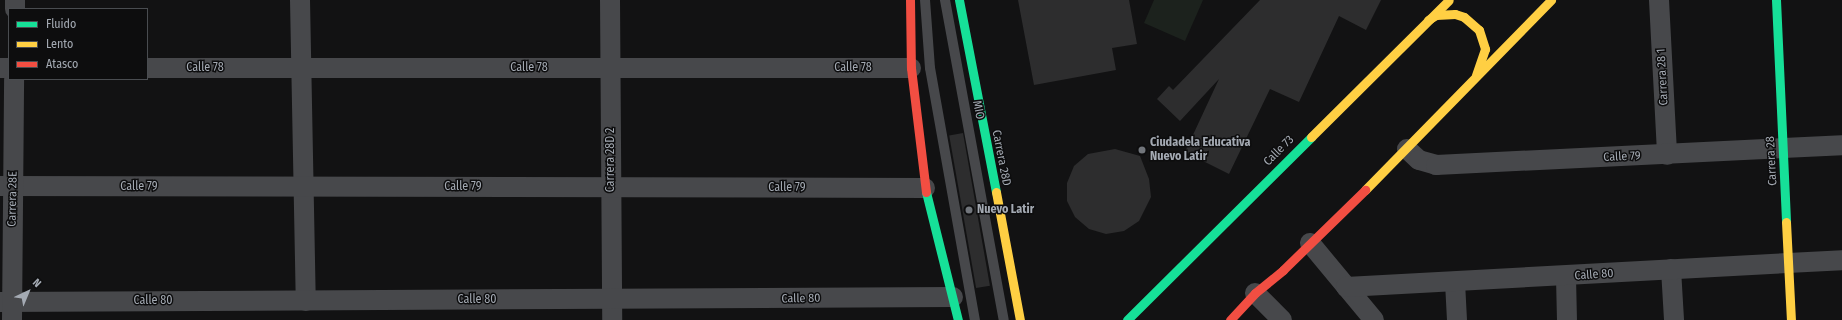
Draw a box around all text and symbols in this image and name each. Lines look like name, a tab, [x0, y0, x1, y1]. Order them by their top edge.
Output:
legend	[8, 8, 148, 80]
text: Fluido	[46, 17, 76, 31]
text: Lento	[46, 37, 73, 51]
street label: Carrera 28 1	[1654, 48, 1672, 106]
text: Atasco	[46, 57, 78, 71]
street label: Calle 78	[186, 61, 224, 75]
street label: Calle 78	[510, 61, 548, 75]
street label: Calle 78	[834, 61, 872, 75]
street label: MIO	[969, 99, 987, 121]
street label: Carrera 28D 2	[604, 128, 618, 192]
street label: Carrera 28D	[989, 129, 1013, 187]
street label: Calle 73	[1261, 133, 1297, 169]
place label: Ciudadela Educativa Nuevo Latir	[1150, 136, 1250, 164]
street label: Carrera 28	[1764, 136, 1780, 186]
marker: Ciudadela Educativa Nuevo Latir	[1137, 145, 1147, 155]
street label: Calle 79	[1603, 149, 1641, 165]
street label: Carrera 28E	[5, 171, 21, 227]
street label: Calle 79	[120, 180, 158, 194]
street label: Calle 79	[444, 180, 482, 194]
street label: Calle 79	[768, 181, 806, 195]
place label: Nuevo Latir	[977, 203, 1034, 217]
marker: Nuevo Latir	[964, 205, 974, 215]
street label: Calle 80	[1574, 266, 1614, 284]
north arrow	[8, 272, 48, 312]
text: N	[30, 276, 44, 290]
street label: Calle 80	[781, 291, 821, 307]
street label: Calle 80	[457, 293, 497, 307]
street label: Calle 80	[133, 294, 173, 308]

